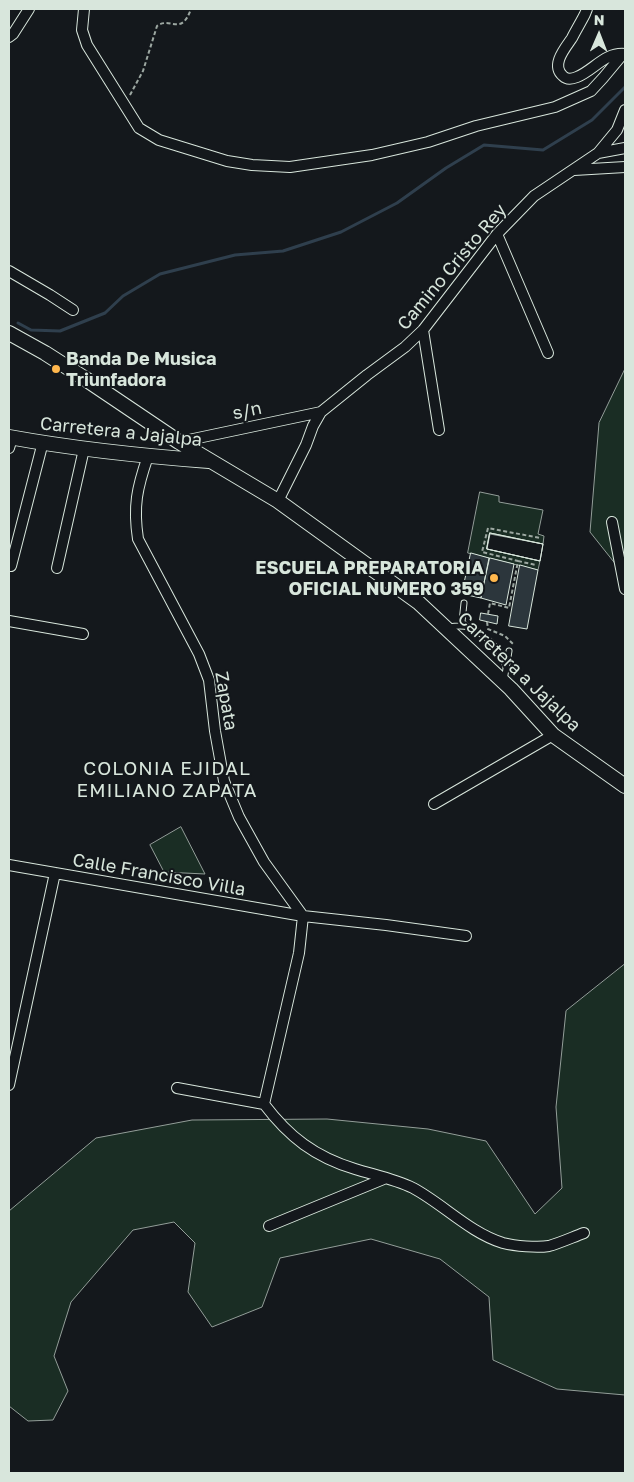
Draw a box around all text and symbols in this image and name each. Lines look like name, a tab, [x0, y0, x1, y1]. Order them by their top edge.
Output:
north arrow	[574, 10, 624, 60]
text: N	[594, 11, 605, 28]
street label: Camino Cristo Rey	[393, 200, 511, 334]
place label: Banda De Musica Triunfadora	[66, 348, 217, 390]
marker: Banda De Musica Triunfadora	[50, 363, 62, 375]
street label: s/n	[230, 397, 264, 425]
street label: Carretera a Jajalpa	[39, 413, 203, 451]
place label: ESCUELA PREPARATORIA OFICIAL NUMERO 359	[255, 557, 484, 600]
marker: ESCUELA PREPARATORIA OFICIAL NUMERO 359	[488, 572, 500, 584]
street label: Carretera a Jajalpa	[453, 608, 585, 736]
street label: Zapata	[210, 670, 242, 732]
district label: COLONIA EJIDAL EMILIANO ZAPATA	[75, 758, 259, 802]
street label: Calle Francisco Villa	[71, 849, 247, 901]

